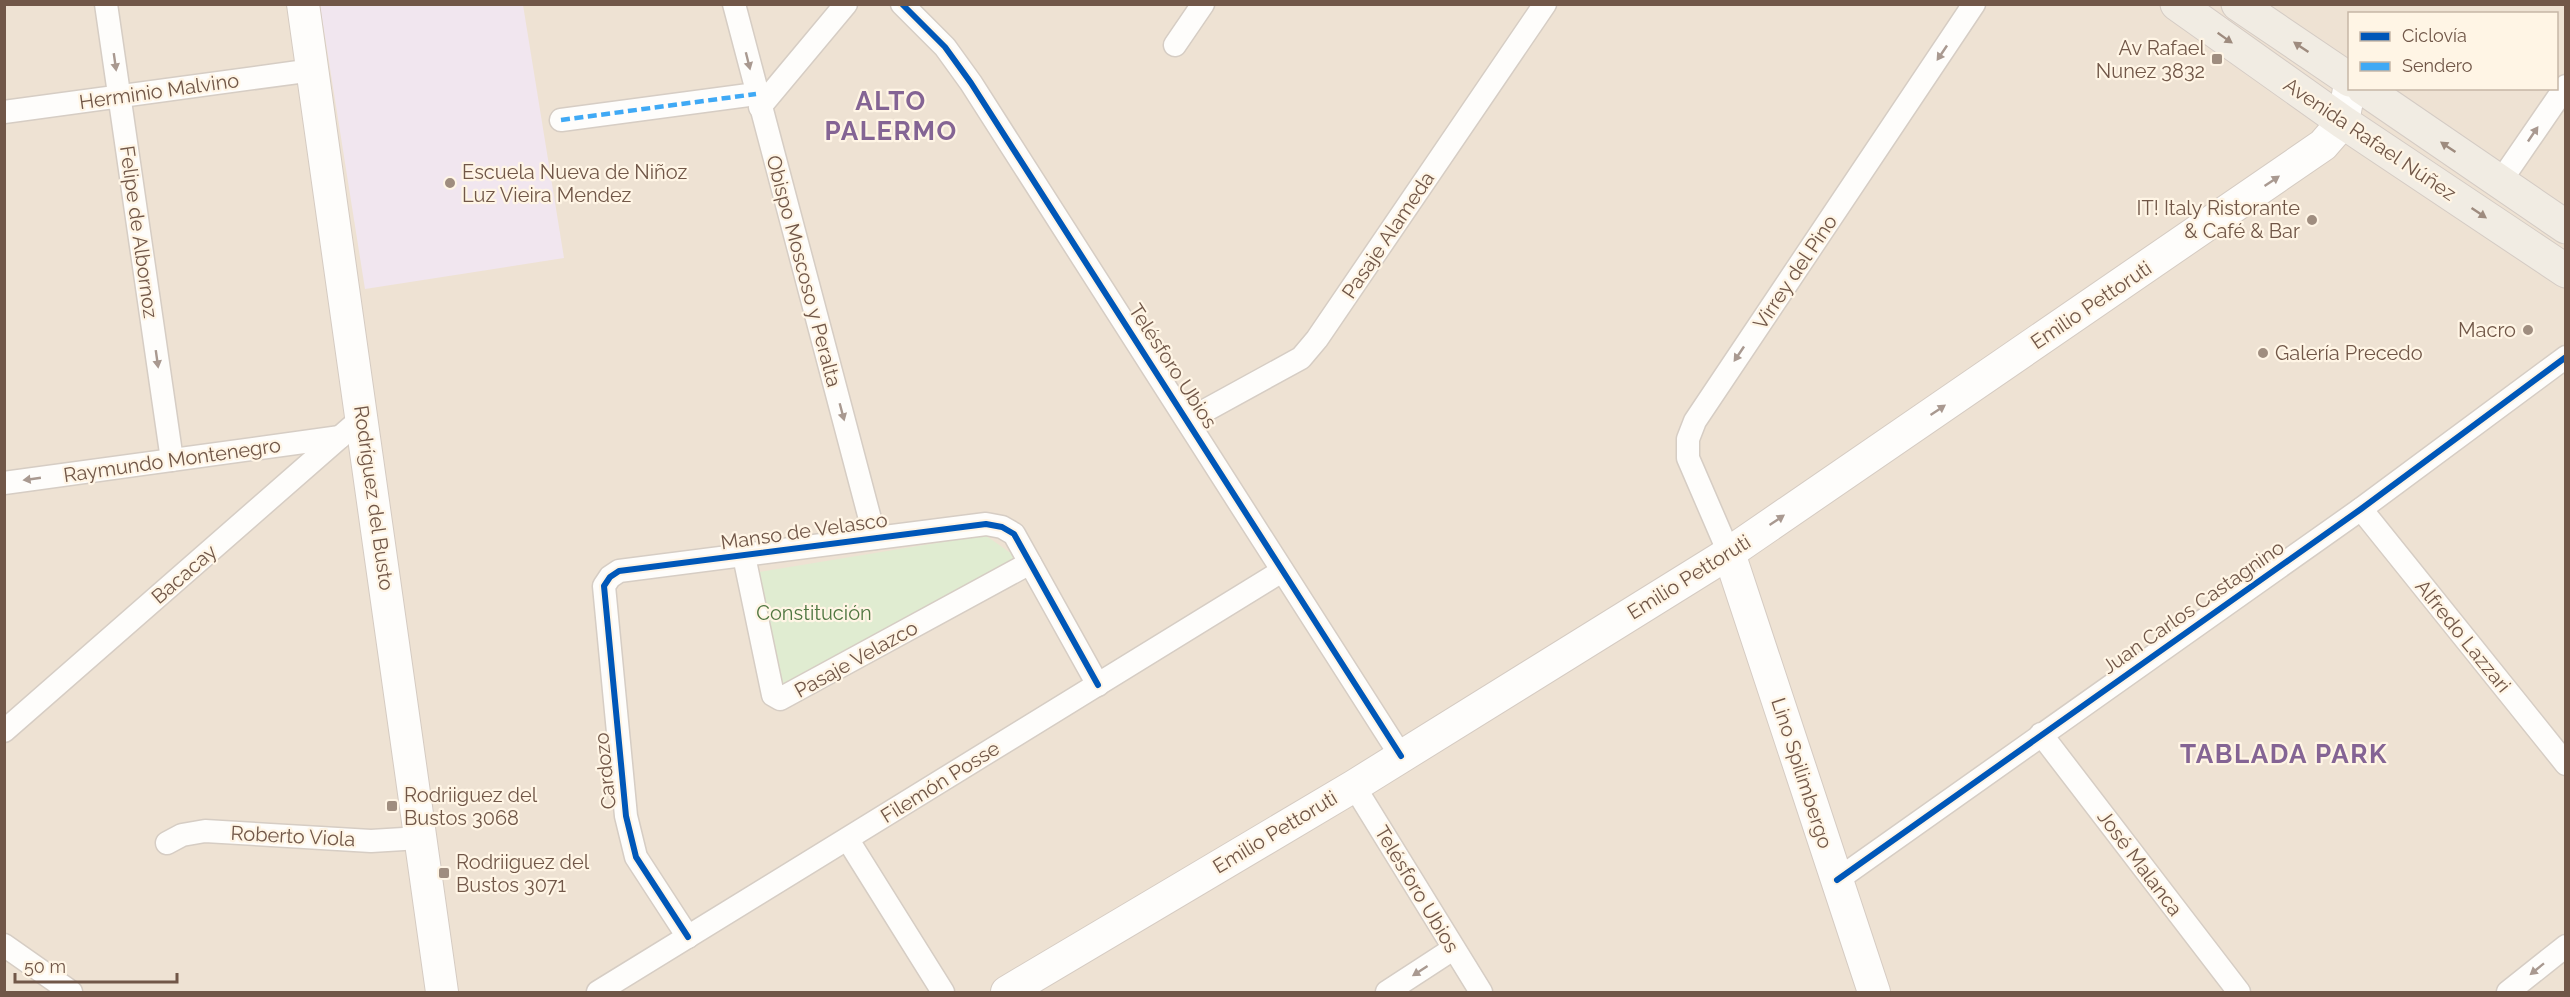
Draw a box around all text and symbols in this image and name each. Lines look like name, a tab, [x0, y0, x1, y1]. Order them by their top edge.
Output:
legend	[2348, 12, 2558, 90]
text: Ciclovía	[2402, 25, 2467, 46]
one-way arrow	[2216, 32, 2232, 44]
place label: Av Rafael Nunez 3832	[2096, 36, 2206, 83]
one-way arrow	[2293, 42, 2309, 53]
one-way arrow	[1937, 45, 1948, 61]
one-way arrow	[743, 52, 753, 70]
marker: Av Rafael Nunez 3832	[2210, 52, 2224, 66]
one-way arrow	[110, 53, 119, 72]
text: Sendero	[2402, 55, 2473, 76]
street label: Herminio Malvino	[78, 68, 241, 114]
street label: Avenida Rafael Núñez	[2279, 72, 2461, 206]
district label: ALTO PALERMO	[824, 86, 958, 146]
one-way arrow	[2527, 127, 2539, 143]
one-way arrow	[2440, 141, 2456, 153]
street label: Felipe de Albornoz	[115, 144, 163, 320]
street label: Obispo Moscoso y Peralta	[761, 153, 847, 389]
place label: Escuela Nueva de Niñoz Luz Vieira Mendez	[462, 160, 687, 207]
street label: Pasaje Alameda	[1337, 167, 1439, 303]
one-way arrow	[2264, 175, 2281, 186]
marker: Escuela Nueva de Niñoz Luz Vieira Mendez	[443, 176, 457, 190]
place label: IT! Italy Ristorante & Café & Bar	[2137, 196, 2300, 243]
one-way arrow	[2471, 207, 2487, 218]
street label: Virrey del Pino	[1748, 210, 1842, 334]
marker: IT! Italy Ristorante & Café & Bar	[2305, 213, 2319, 227]
street label: Emilio Pettoruti	[2026, 256, 2156, 354]
street label: Telésforo Ubios	[1124, 299, 1222, 433]
place label: Macro	[2458, 318, 2516, 342]
marker: Macro	[2521, 323, 2535, 337]
place label: Galería Precedo	[2275, 341, 2423, 365]
one-way arrow	[1733, 346, 1745, 362]
marker: Galería Precedo	[2256, 346, 2270, 360]
one-way arrow	[153, 350, 162, 369]
one-way arrow	[837, 403, 847, 421]
street label: Rodríguez del Busto	[349, 404, 399, 592]
one-way arrow	[1930, 404, 1946, 416]
street label: Raymundo Montenegro	[62, 433, 282, 487]
one-way arrow	[23, 475, 42, 484]
street label: Manso de Velasco	[719, 507, 889, 555]
one-way arrow	[1769, 514, 1785, 526]
street label: Emilio Pettoruti	[1623, 530, 1755, 624]
street label: Juan Carlos Castagnino	[2097, 535, 2289, 679]
street label: Bacacay	[146, 539, 222, 609]
street label: Alfredo Lazzari	[2410, 575, 2516, 697]
park label: Constitución	[756, 601, 872, 625]
street label: Pasaje Velazco	[790, 615, 922, 703]
street label: Lino Spilimbergo	[1766, 695, 1838, 851]
street label: Cardozo	[589, 731, 621, 811]
street label: Filemón Posse	[876, 736, 1004, 828]
district label: TABLADA PARK	[2180, 739, 2388, 769]
place label: Rodriiguez del Bustos 3068	[404, 783, 538, 830]
street label: Emilio Pettoruti	[1209, 786, 1341, 878]
marker: Rodriiguez del Bustos 3068	[385, 799, 399, 813]
street label: José Malanca	[2092, 805, 2188, 921]
street label: Roberto Viola	[230, 821, 356, 851]
street label: Telésforo Ubios	[1370, 821, 1464, 957]
place label: Rodriiguez del Bustos 3071	[456, 850, 590, 897]
marker: Rodriiguez del Bustos 3071	[437, 866, 451, 880]
scale bar	[15, 946, 177, 984]
text: 50 m	[24, 956, 66, 977]
one-way arrow	[2529, 963, 2545, 976]
one-way arrow	[1412, 965, 1428, 976]

